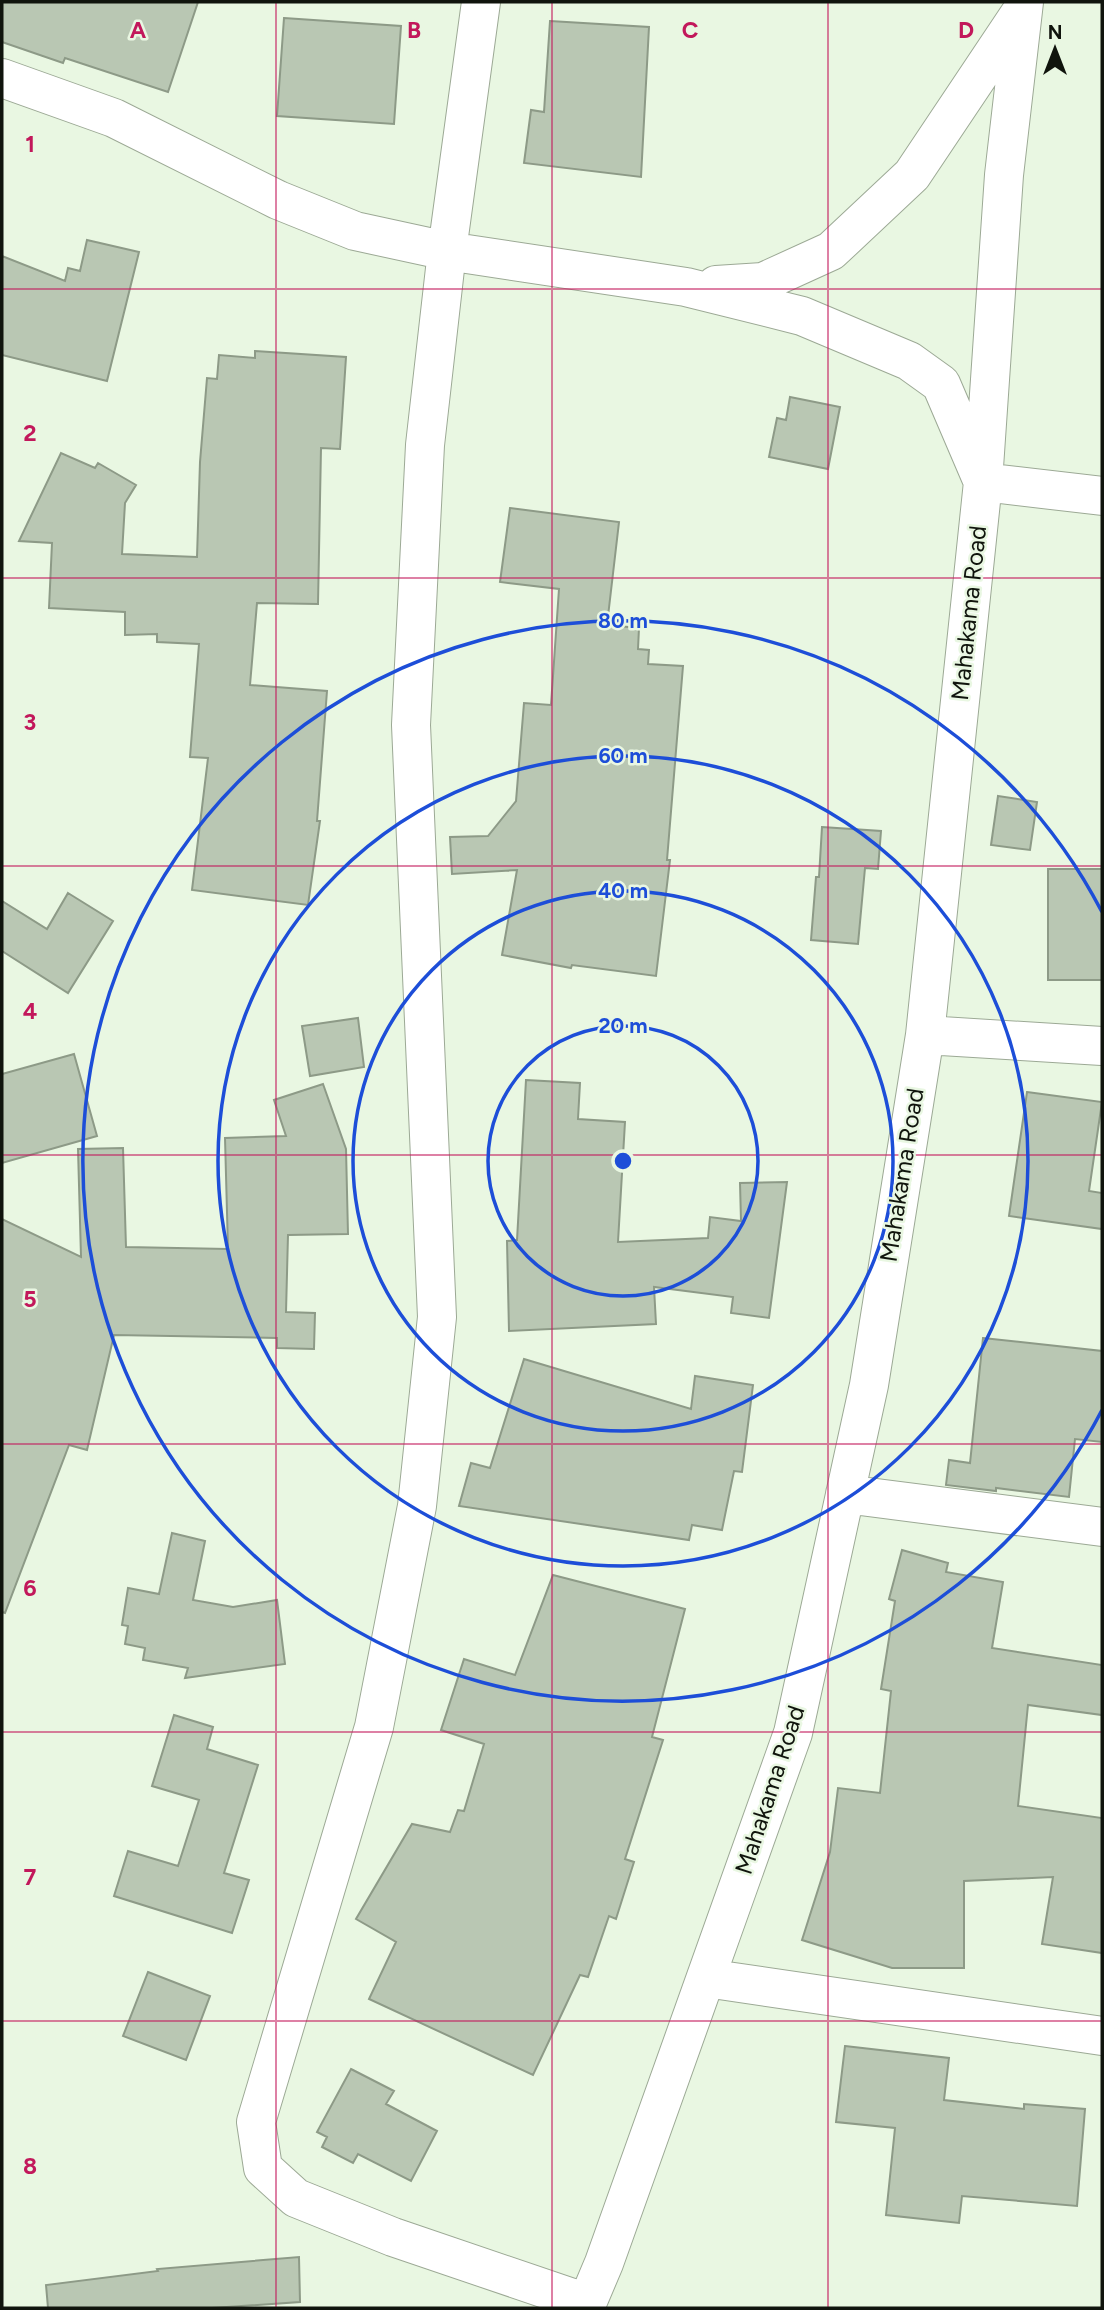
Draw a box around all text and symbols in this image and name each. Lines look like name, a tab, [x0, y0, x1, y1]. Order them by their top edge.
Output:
north arrow	[1020, 14, 1090, 84]
text: A	[130, 16, 147, 44]
text: B	[407, 16, 421, 44]
text: C	[682, 16, 699, 44]
text: D	[958, 16, 974, 44]
text: N	[1048, 21, 1062, 44]
text: 1	[25, 130, 35, 158]
text: 2	[23, 419, 37, 447]
street label: Mahakama Road	[945, 524, 992, 702]
text: 80 m	[598, 608, 648, 633]
text: 3	[24, 708, 36, 736]
text: 60 m	[598, 743, 648, 768]
text: 40 m	[598, 878, 648, 903]
text: 4	[23, 997, 37, 1025]
text: 20 m	[598, 1013, 648, 1038]
street label: Mahakama Road	[873, 1086, 930, 1264]
centre of rings	[611, 1149, 635, 1173]
text: 5	[23, 1285, 37, 1313]
text: 6	[23, 1574, 37, 1602]
street label: Mahakama Road	[729, 1702, 810, 1878]
text: 7	[24, 1863, 37, 1891]
text: 8	[23, 2152, 37, 2180]

